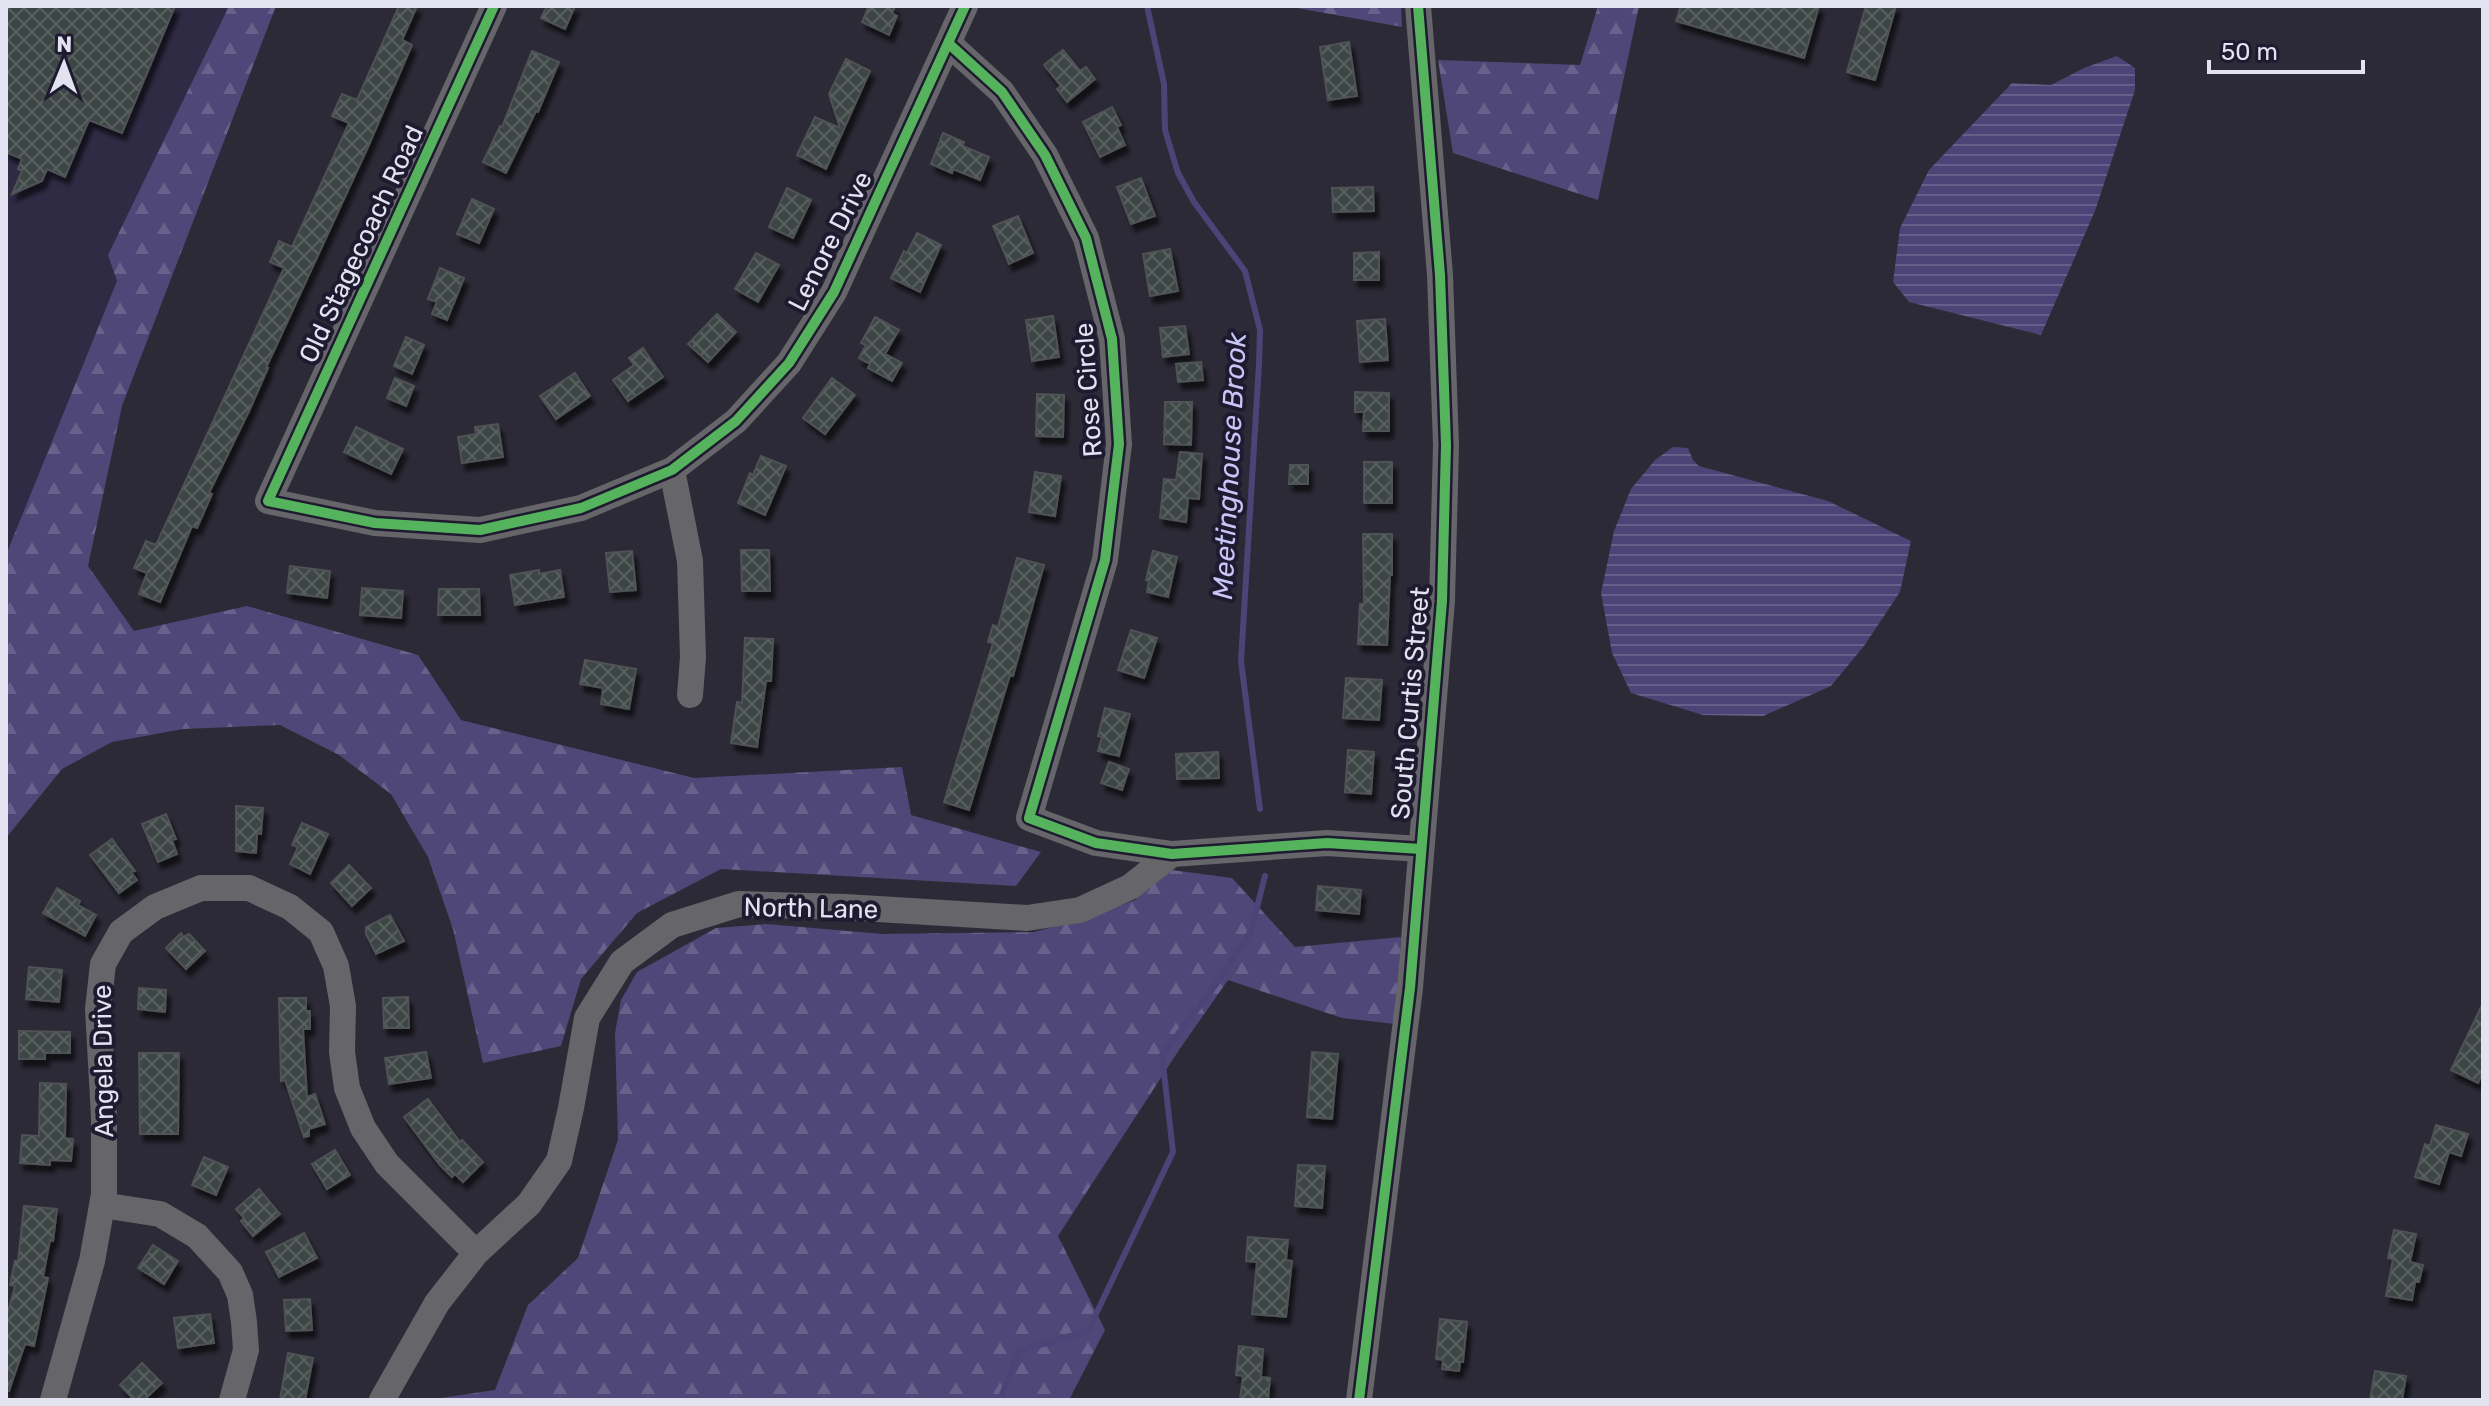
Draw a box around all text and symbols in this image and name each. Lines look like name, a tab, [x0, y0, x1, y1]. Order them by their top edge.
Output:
north arrow	[24, 24, 104, 104]
scale bar	[2209, 24, 2363, 74]
text: N	[56, 31, 72, 58]
text: 50 m	[2221, 38, 2278, 66]
street label: Old Stagecoach Road	[293, 121, 430, 368]
street label: Lenore Drive	[782, 166, 879, 316]
street label: Rose Circle	[1068, 322, 1109, 458]
water label: Meetinghouse Brook	[1206, 331, 1253, 600]
street label: South Curtis Street	[1385, 586, 1436, 821]
street label: North Lane	[743, 892, 879, 925]
street label: Angela Drive	[87, 984, 120, 1138]

